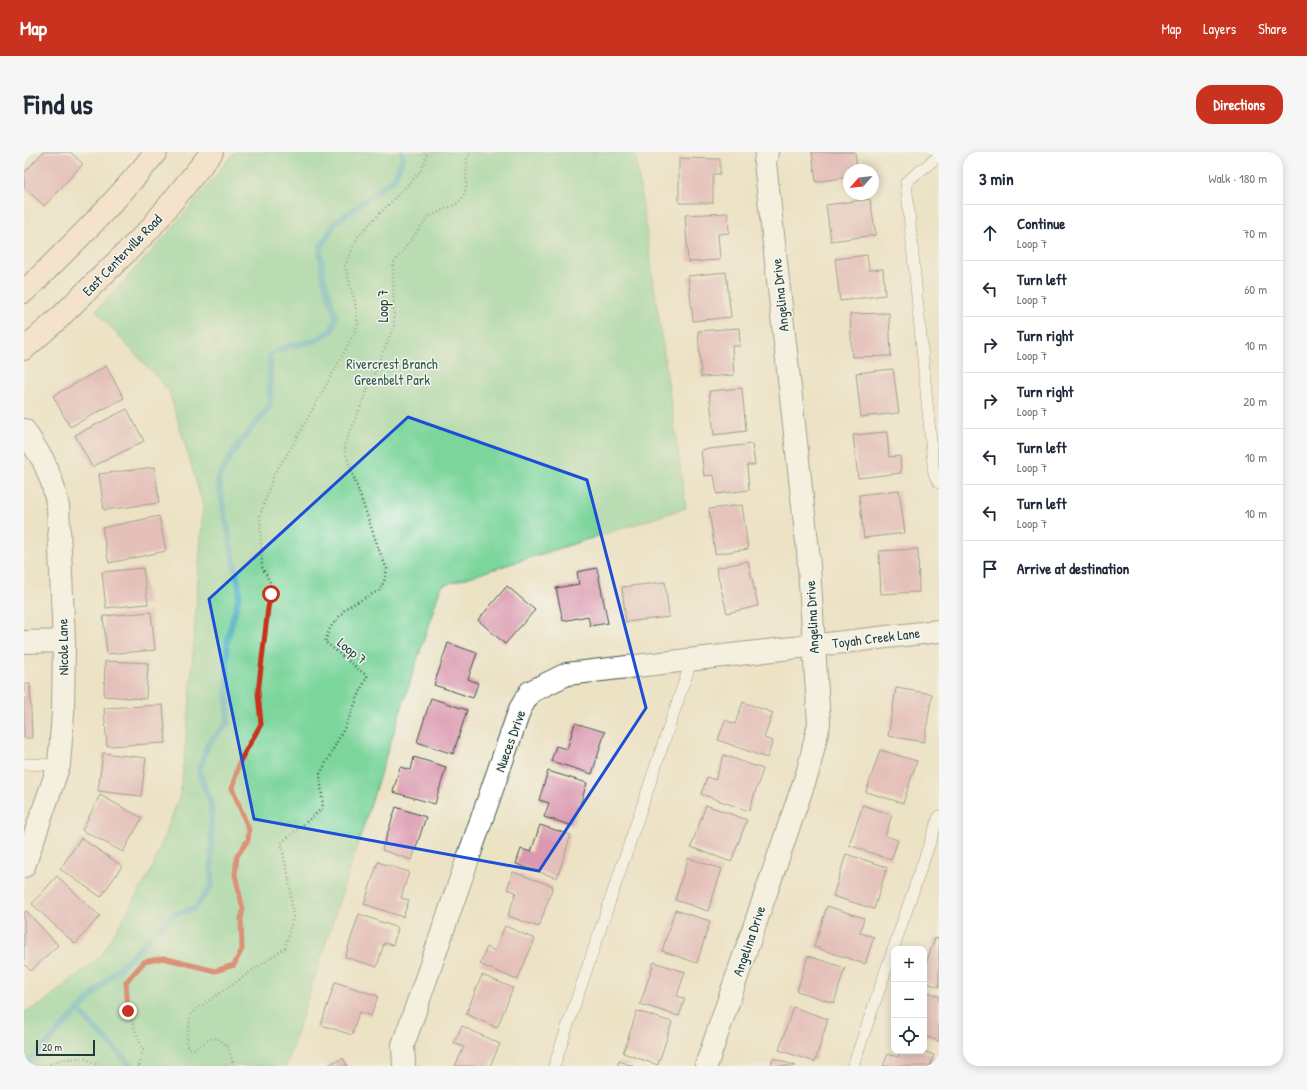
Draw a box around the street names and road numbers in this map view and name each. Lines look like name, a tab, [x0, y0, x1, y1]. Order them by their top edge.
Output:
street label: East Centerville Road	[78, 209, 166, 300]
street label: Angelina Drive	[766, 257, 794, 332]
street label: Loop 7	[373, 290, 393, 322]
street label: Angelina Drive	[800, 580, 824, 654]
street label: Nicole Lane	[52, 618, 72, 676]
street label: Toyah Creek Lane	[831, 623, 922, 653]
street label: Loop 7	[333, 633, 371, 669]
street label: Nueces Drive	[490, 707, 530, 774]
street label: Angelina Drive	[728, 903, 771, 979]

